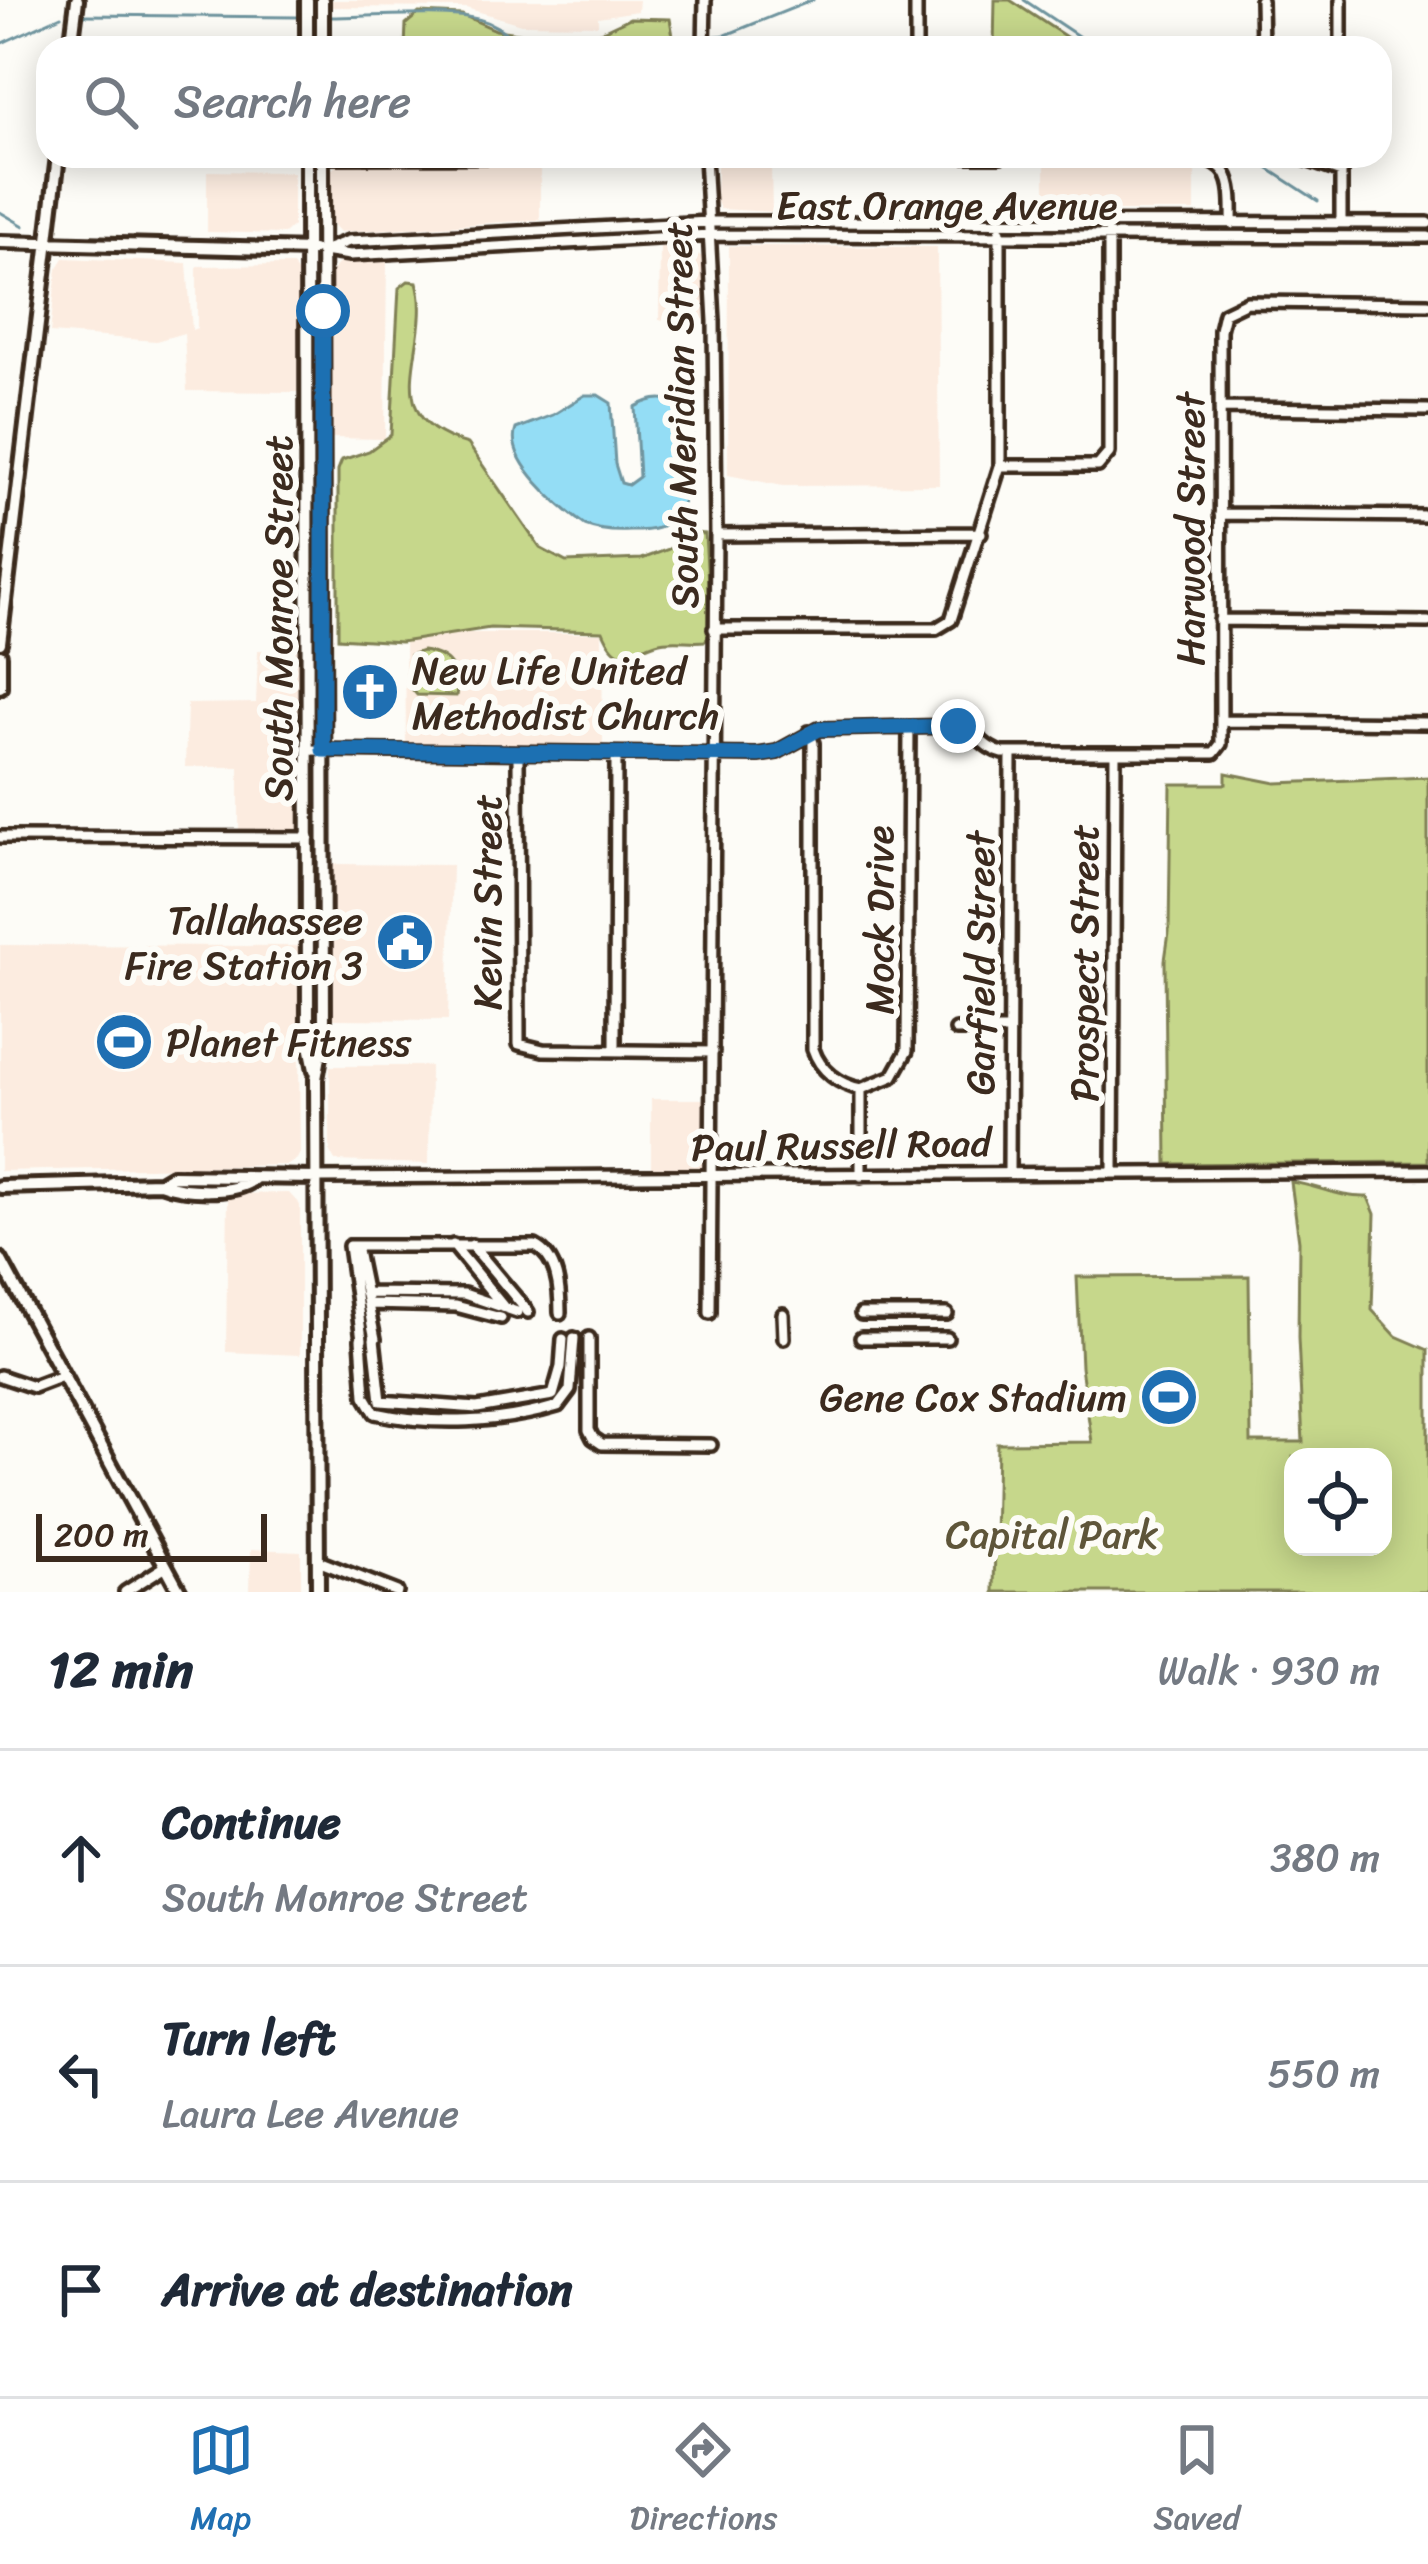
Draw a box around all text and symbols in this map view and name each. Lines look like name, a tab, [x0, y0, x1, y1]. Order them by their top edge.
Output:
search box	[36, 36, 1392, 168]
text: Search here	[174, 62, 411, 142]
icon: search	[78, 69, 144, 135]
street label: East Orange Avenue	[776, 171, 1118, 240]
street label: South Meridian Street	[643, 221, 719, 609]
route start	[296, 284, 350, 338]
street label: Harwood Street	[1156, 391, 1225, 666]
street label: South Monroe Street	[244, 435, 313, 801]
place label: New Life United Methodist Church	[412, 636, 719, 750]
church icon: New Life United Methodist Church	[339, 661, 401, 723]
route end	[931, 699, 985, 753]
street label: Kevin Street	[453, 794, 522, 1010]
street label: Prospect Street	[1050, 824, 1119, 1102]
street label: Mock Drive	[845, 825, 914, 1014]
street label: Garfield Street	[946, 830, 1015, 1095]
place label: Tallahassee Fire Station 3	[125, 886, 363, 1000]
public building icon: Tallahassee Fire Station 3	[374, 911, 436, 973]
place label: Planet Fitness	[166, 1008, 412, 1077]
sports icon: Planet Fitness	[93, 1011, 155, 1073]
street label: Paul Russell Road	[690, 1108, 994, 1182]
place label: Gene Cox Stadium	[819, 1363, 1127, 1432]
sports icon: Gene Cox Stadium	[1138, 1366, 1200, 1428]
map controls	[1284, 1448, 1392, 1556]
button: locate	[1284, 1448, 1392, 1556]
park label: Capital Park	[945, 1500, 1159, 1569]
text: 200 m	[54, 1506, 149, 1564]
scale bar	[36, 1508, 267, 1561]
text: 12 min	[48, 1625, 193, 1715]
text: Walk · 930 m	[1158, 1636, 1380, 1705]
text: Continue	[162, 1783, 341, 1863]
text: 380 m	[1270, 1823, 1380, 1892]
icon: ahead	[48, 1825, 114, 1891]
text: South Monroe Street	[162, 1863, 528, 1932]
text: Turn left	[162, 1999, 335, 2079]
text: 550 m	[1268, 2039, 1380, 2108]
icon: left	[48, 2041, 114, 2107]
text: Laura Lee Avenue	[162, 2079, 459, 2148]
text: Arrive at destination	[162, 2250, 572, 2330]
icon: arrive	[48, 2257, 114, 2323]
tab: Map	[188, 2417, 254, 2547]
tab: Directions	[630, 2417, 777, 2547]
tab: Saved	[1153, 2417, 1240, 2547]

